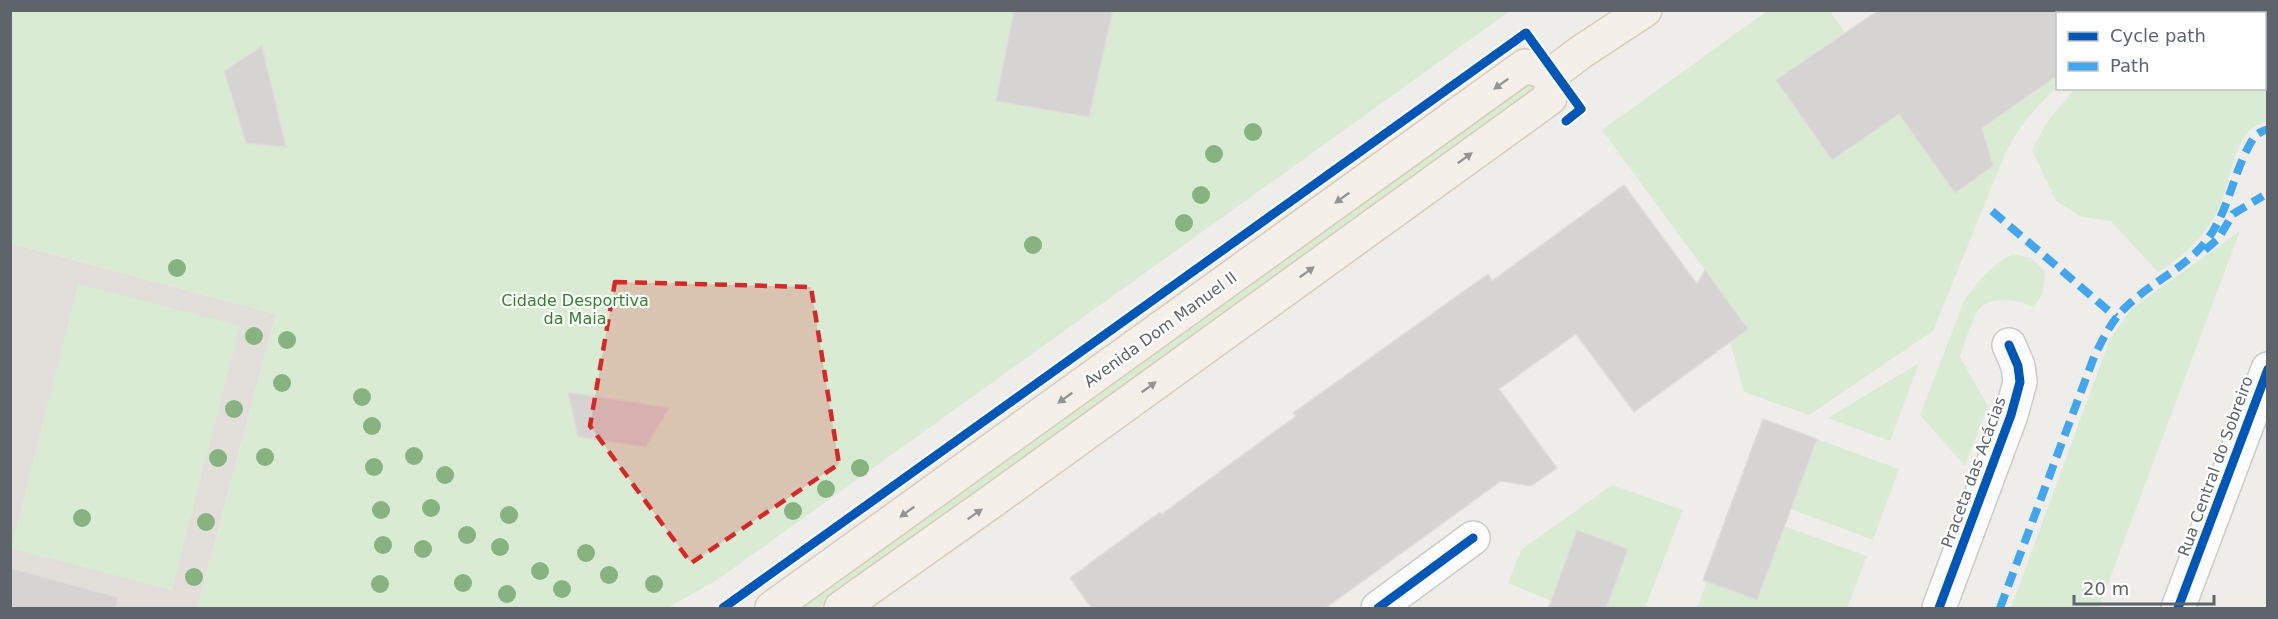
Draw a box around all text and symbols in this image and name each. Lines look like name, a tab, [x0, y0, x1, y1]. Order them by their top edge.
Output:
legend	[2056, 12, 2266, 90]
text: Cycle path	[2110, 25, 2206, 46]
text: Path	[2110, 55, 2150, 76]
one-way arrow	[1493, 78, 1509, 90]
one-way arrow	[1458, 153, 1473, 165]
one-way arrow	[1335, 192, 1351, 204]
one-way arrow	[1298, 266, 1314, 278]
street label: Avenida Dom Manuel II	[1080, 268, 1240, 391]
park label: Cidade Desportiva da Maia	[501, 291, 649, 328]
street label: Rua Central do Sobreiro	[2174, 373, 2257, 559]
one-way arrow	[1141, 381, 1157, 393]
one-way arrow	[1057, 392, 1073, 404]
street label: Praceta das Acácias	[1937, 394, 2010, 550]
one-way arrow	[899, 506, 915, 518]
one-way arrow	[966, 508, 982, 520]
scale bar	[2074, 568, 2214, 606]
text: 20 m	[2083, 578, 2129, 599]

